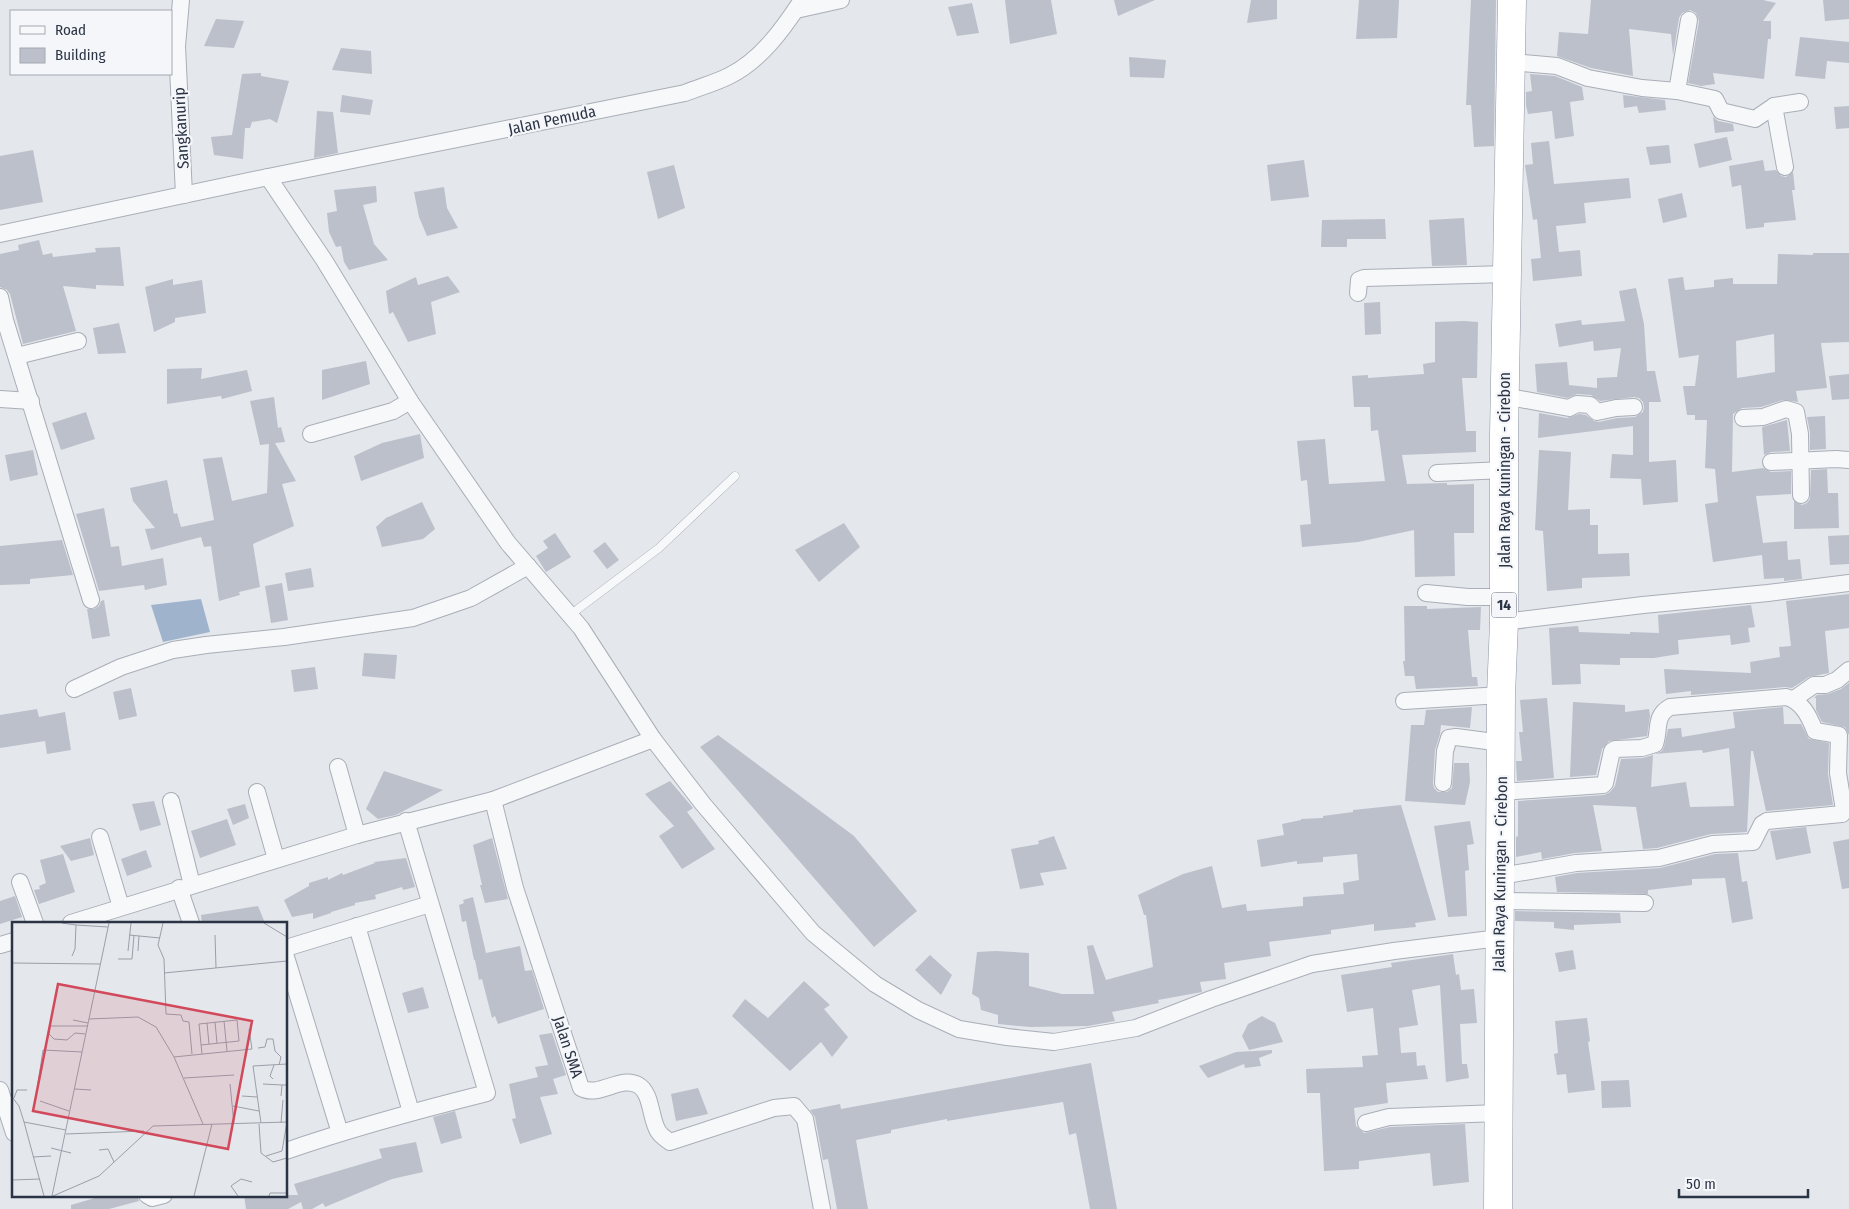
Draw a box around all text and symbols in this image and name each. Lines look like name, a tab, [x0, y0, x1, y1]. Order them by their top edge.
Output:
legend	[10, 10, 172, 75]
text: Road	[55, 21, 86, 39]
text: Building	[55, 46, 106, 64]
street label: Sangkanurip	[169, 87, 193, 169]
street label: Jalan Pemuda	[506, 101, 598, 139]
street label: Jalan Raya Kuningan - Cirebon	[1495, 372, 1514, 568]
road number: 14	[1492, 592, 1516, 618]
street label: Jalan Raya Kuningan - Cirebon	[1489, 776, 1511, 972]
inset map	[12, 922, 288, 1196]
street label: Jalan SMA	[549, 1014, 587, 1081]
scale bar	[1679, 1166, 1808, 1198]
text: 50 m	[1686, 1175, 1716, 1193]

